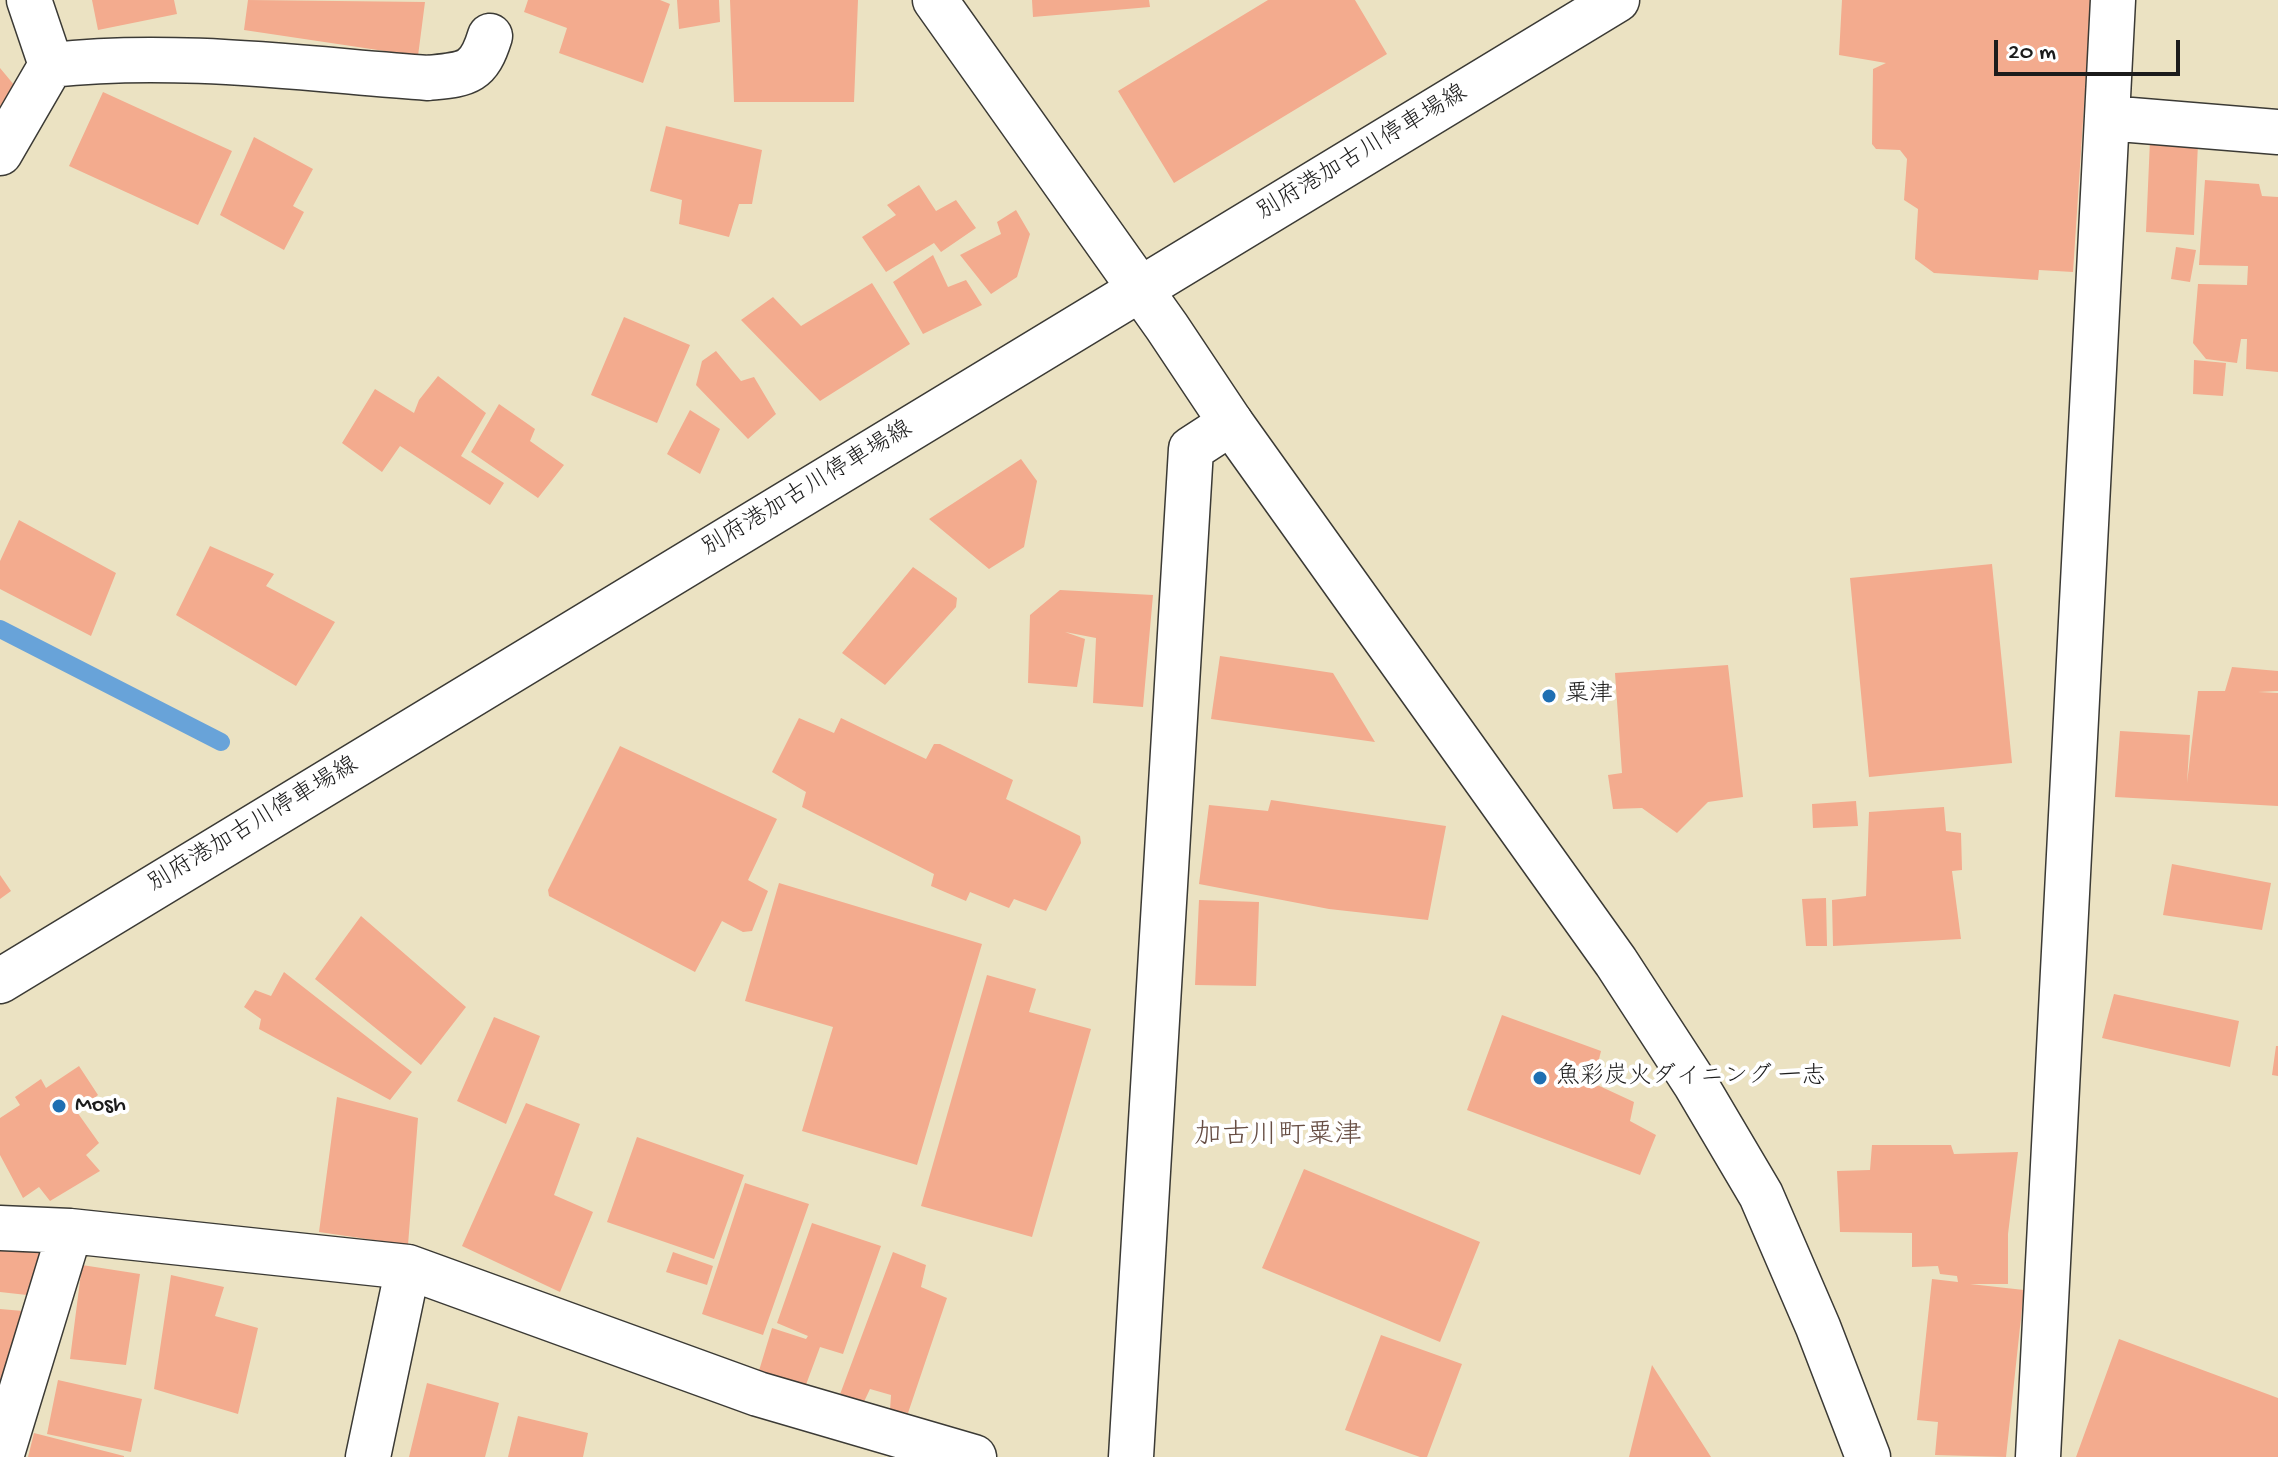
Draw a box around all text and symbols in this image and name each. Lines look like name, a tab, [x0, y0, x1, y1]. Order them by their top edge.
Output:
scale bar	[1998, 24, 2184, 74]
text: 20 m	[2008, 39, 2056, 68]
street label: 別府港加古川停車場線	[1253, 80, 1473, 228]
street label: 別府港加古川停車場線	[698, 416, 918, 564]
place label: 粟津	[1565, 682, 1613, 710]
marker: 粟津	[1540, 687, 1558, 705]
street label: 別府港加古川停車場線	[144, 752, 364, 900]
place label: 魚彩炭火ダイニング 一志	[1556, 1064, 1826, 1092]
marker: 魚彩炭火ダイニング 一志	[1531, 1069, 1549, 1087]
place label: Mosh	[75, 1092, 126, 1120]
marker: Mosh	[50, 1097, 68, 1115]
district label: 加古川町粟津	[1194, 1121, 1362, 1155]

